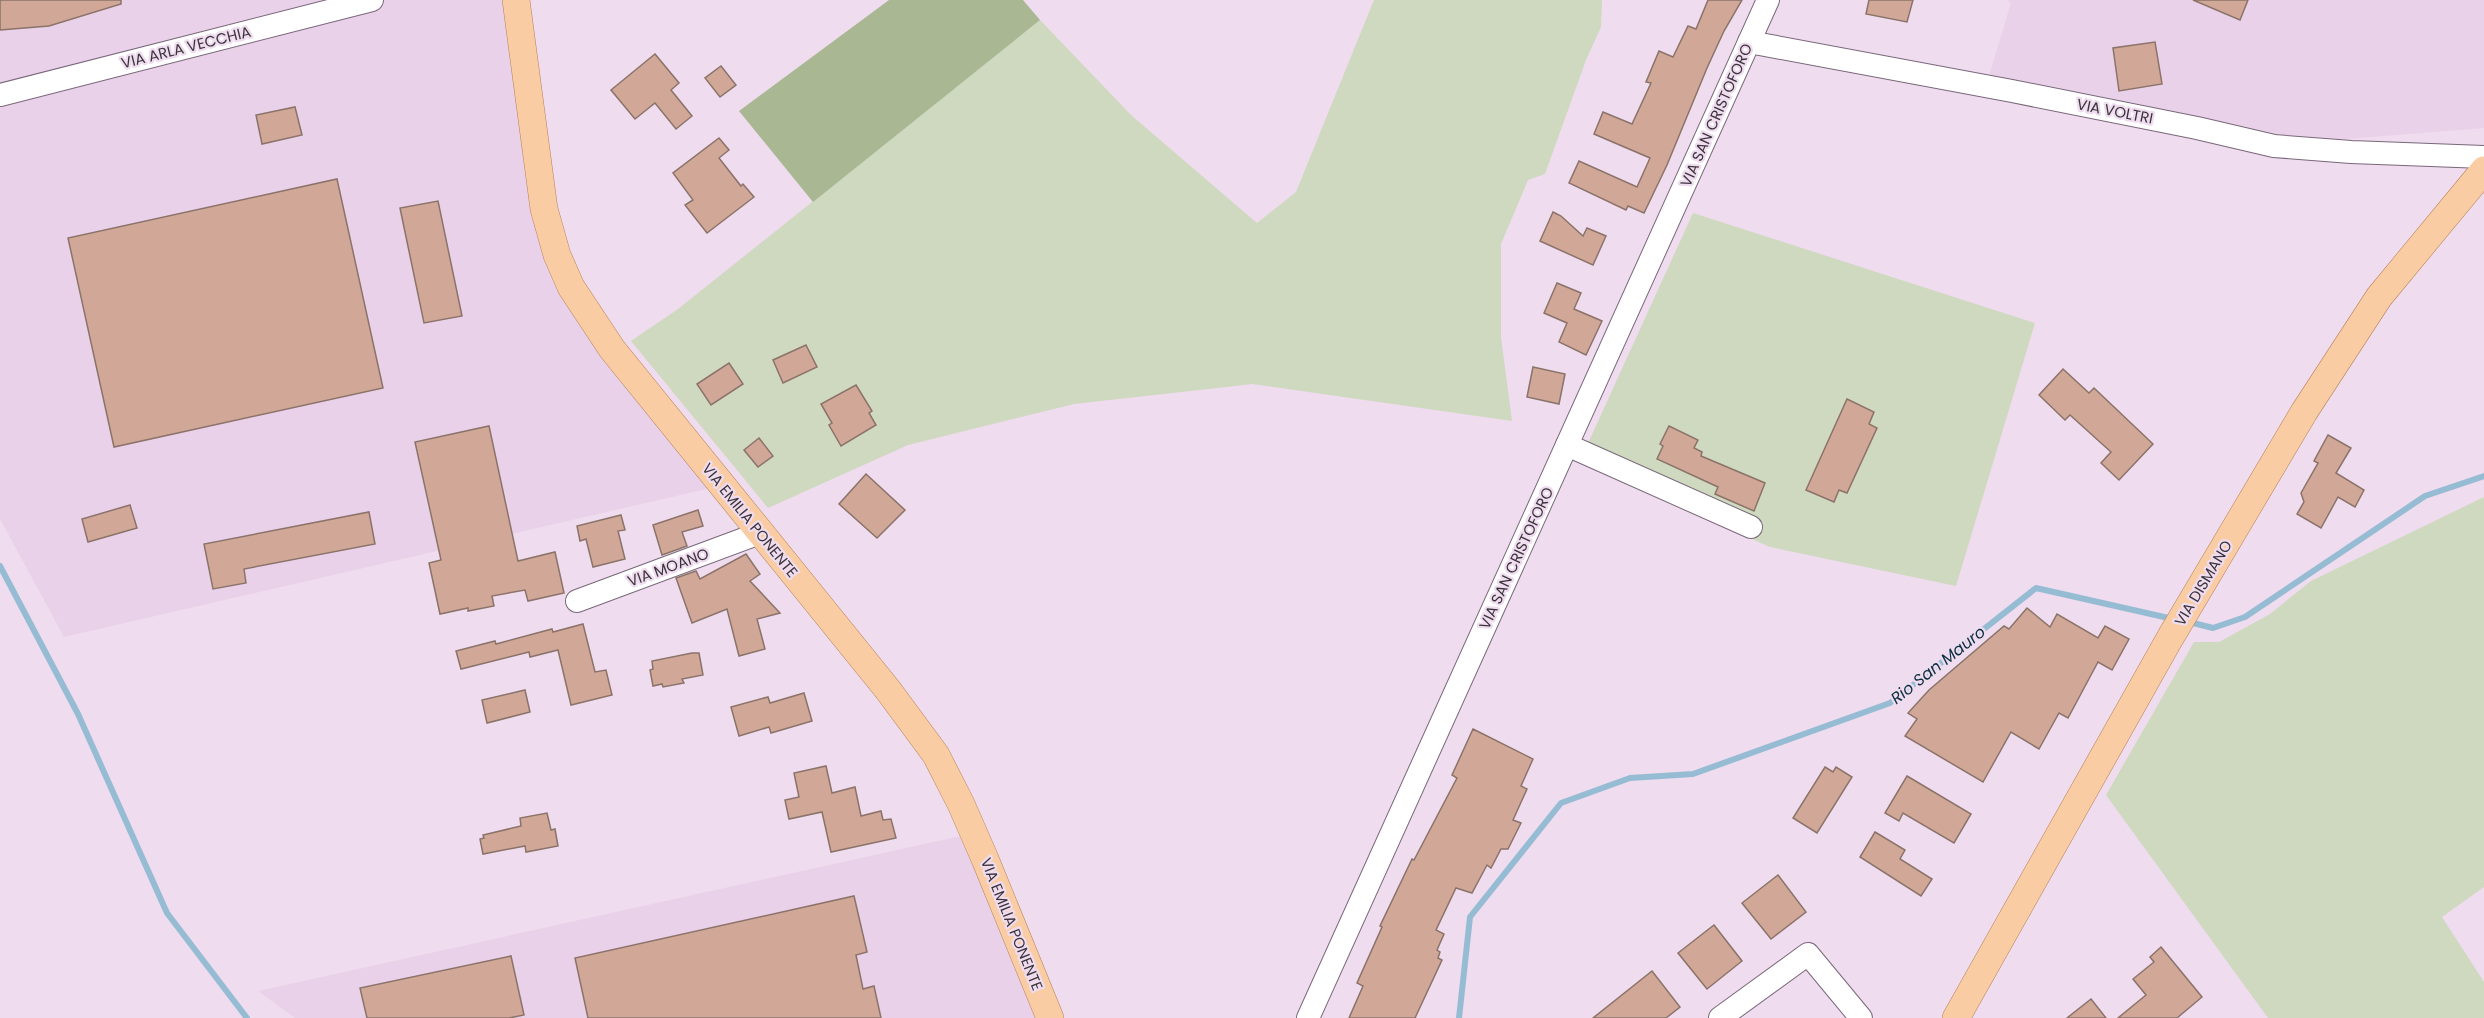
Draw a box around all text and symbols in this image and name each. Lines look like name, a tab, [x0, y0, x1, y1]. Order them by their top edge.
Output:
street label: VIA ARLA VECCHIA	[119, 21, 253, 73]
street label: VIA SAN CRISTOFORO	[1675, 40, 1757, 190]
street label: VIA VOLTRI	[2075, 93, 2155, 129]
street label: VIA EMILIA PONENTE	[697, 458, 803, 582]
street label: VIA SAN CRISTOFORO	[1474, 483, 1558, 633]
street label: VIA DISMANO	[2169, 536, 2237, 630]
street label: VIA MOANO	[624, 543, 712, 591]
water label: Rio San Mauro	[1886, 621, 1990, 709]
street label: VIA EMILIA PONENTE	[976, 854, 1048, 994]

